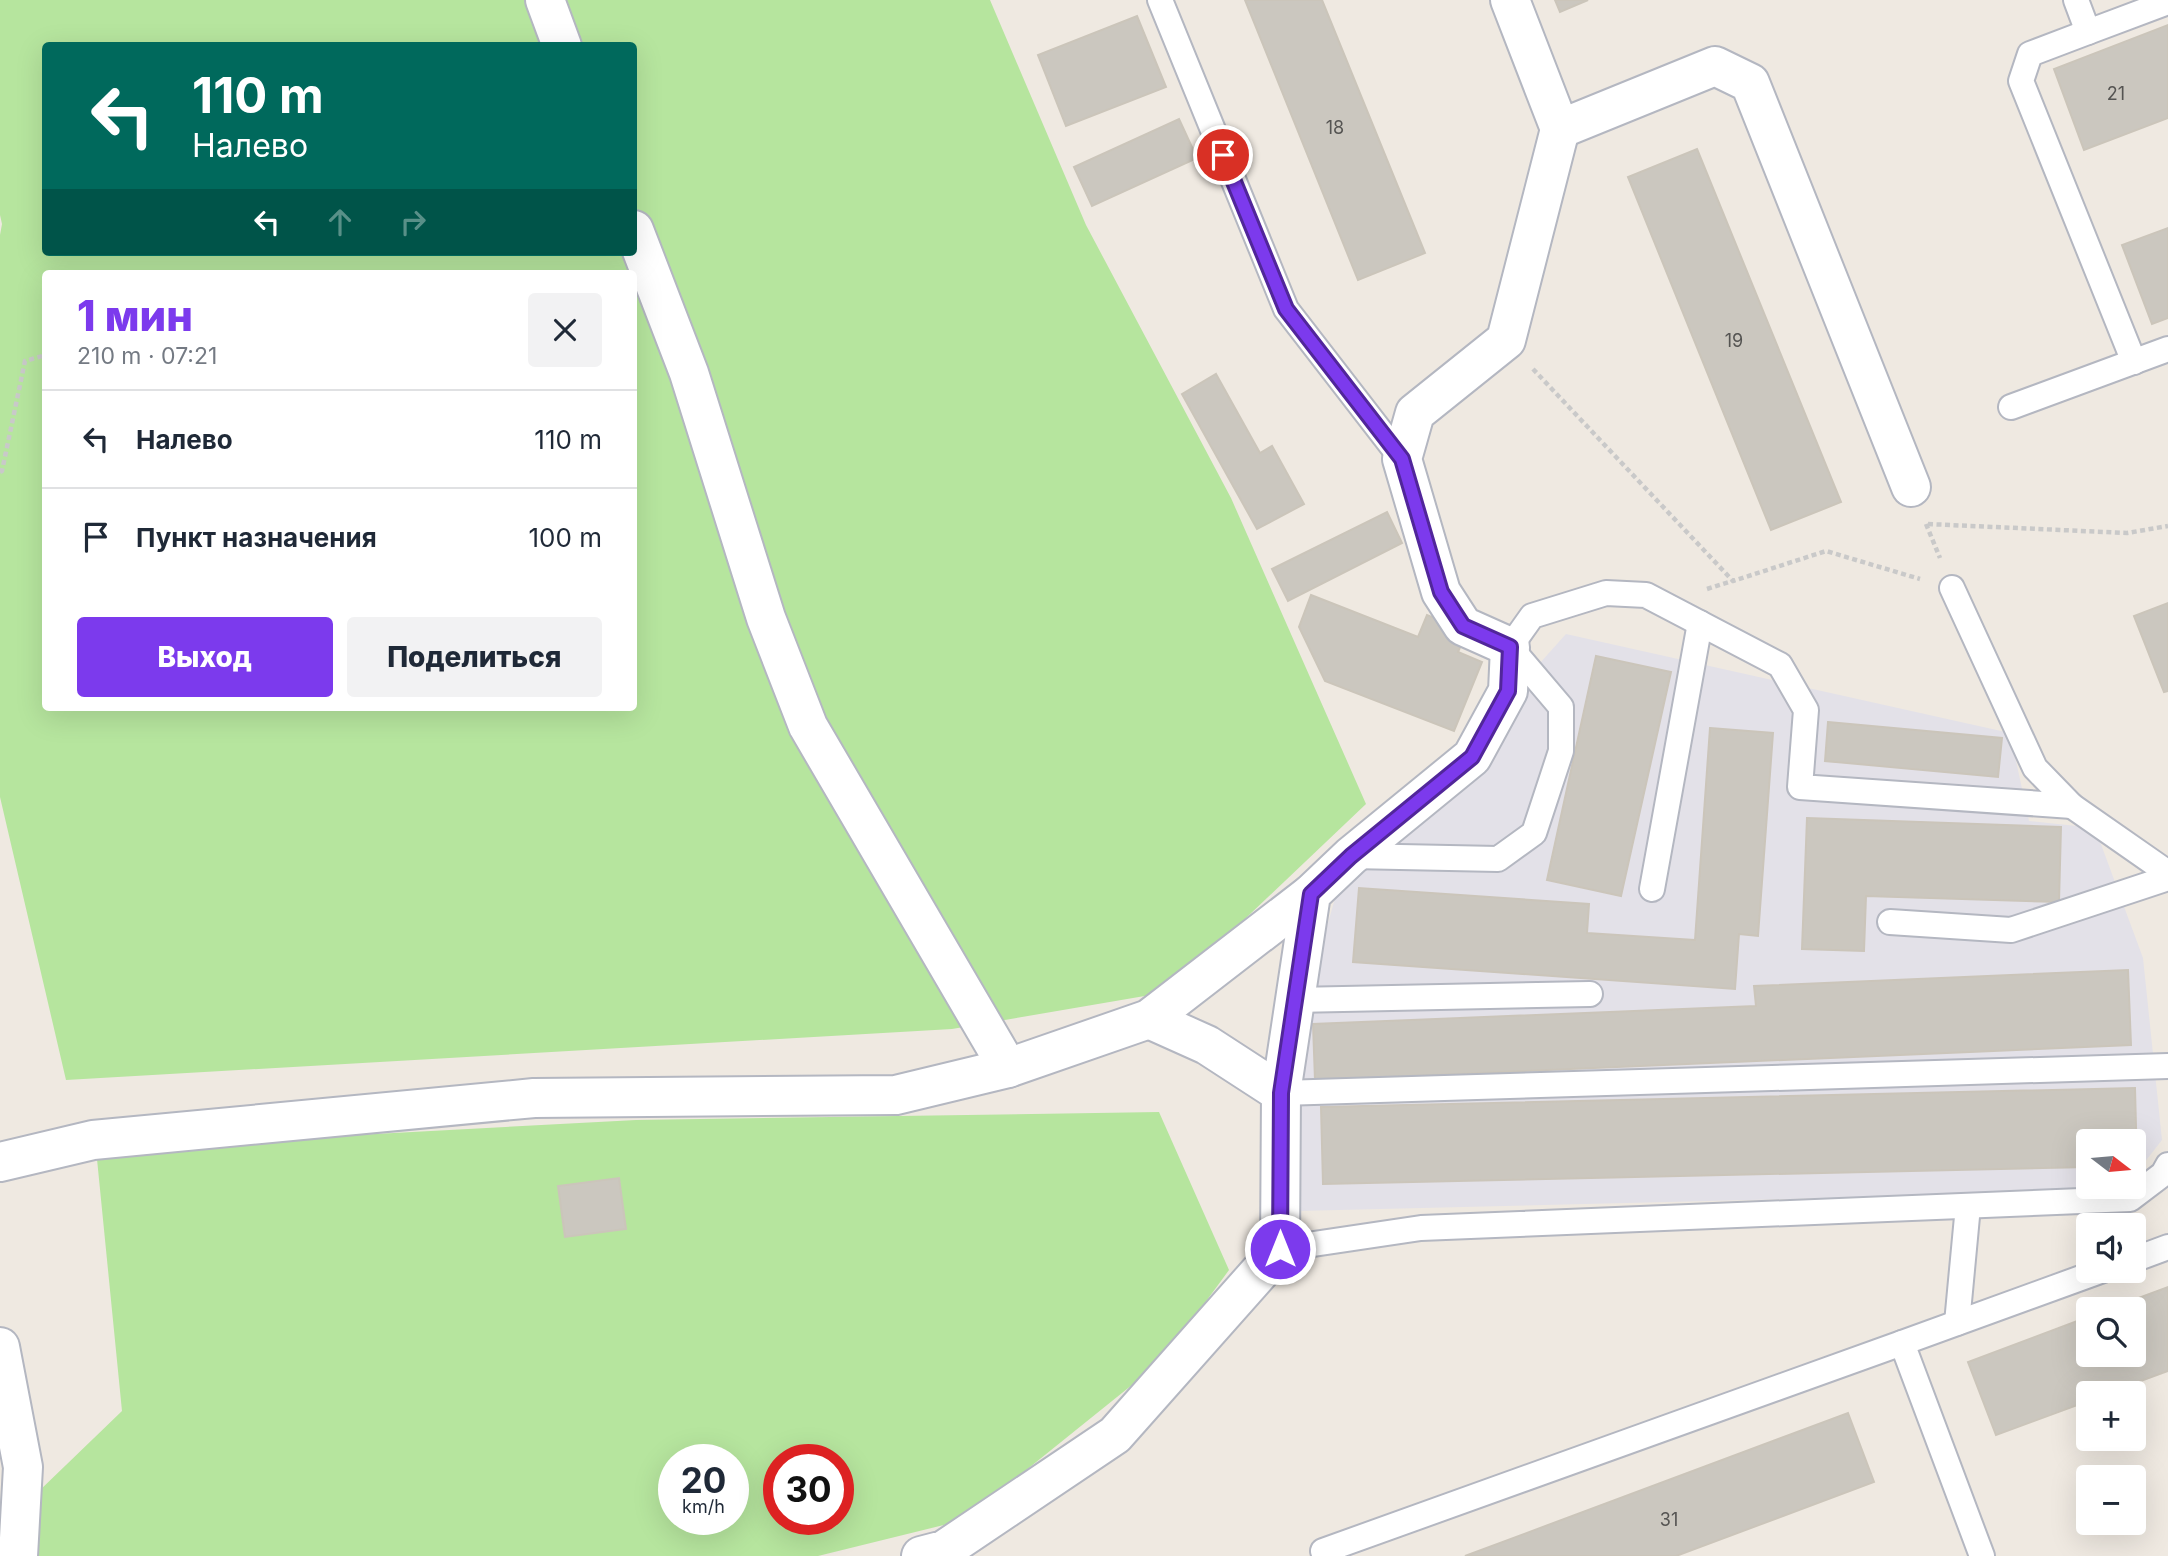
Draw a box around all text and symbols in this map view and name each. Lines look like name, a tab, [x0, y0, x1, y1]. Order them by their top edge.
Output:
text: 110 m	[192, 66, 324, 125]
icon: left	[77, 70, 168, 161]
house number: 21	[2107, 83, 2125, 104]
house number: 18	[1326, 117, 1344, 138]
pin	[1193, 125, 1253, 185]
text: Налево	[192, 126, 308, 165]
icon: arrive	[1204, 136, 1242, 174]
icon: left	[248, 203, 286, 241]
icon: ahead	[321, 203, 359, 241]
icon: right	[394, 203, 432, 241]
text: 1 мин	[77, 290, 193, 341]
button: close	[528, 293, 602, 367]
house number: 19	[1725, 330, 1743, 351]
text: 210 m · 07:21	[77, 342, 217, 370]
icon: left	[77, 420, 115, 458]
text: Налево	[136, 424, 233, 455]
text: 110 m	[534, 424, 602, 455]
icon: arrive	[77, 518, 115, 556]
text: Пункт назначения	[136, 522, 377, 553]
text: 100 m	[529, 522, 602, 553]
button: Выход	[77, 617, 333, 697]
button: Поделиться	[347, 617, 602, 697]
north arrow	[2076, 1129, 2146, 1199]
map controls	[2076, 1129, 2146, 1535]
position arrow	[1243, 1212, 1317, 1286]
button: sound	[2076, 1213, 2146, 1283]
button: search	[2076, 1297, 2146, 1367]
button: +	[2076, 1381, 2146, 1451]
speed limit sign: 30	[763, 1444, 854, 1535]
text: 20	[681, 1459, 726, 1501]
button: −	[2076, 1465, 2146, 1535]
text: km/h	[682, 1496, 725, 1517]
house number: 31	[1660, 1509, 1678, 1530]

